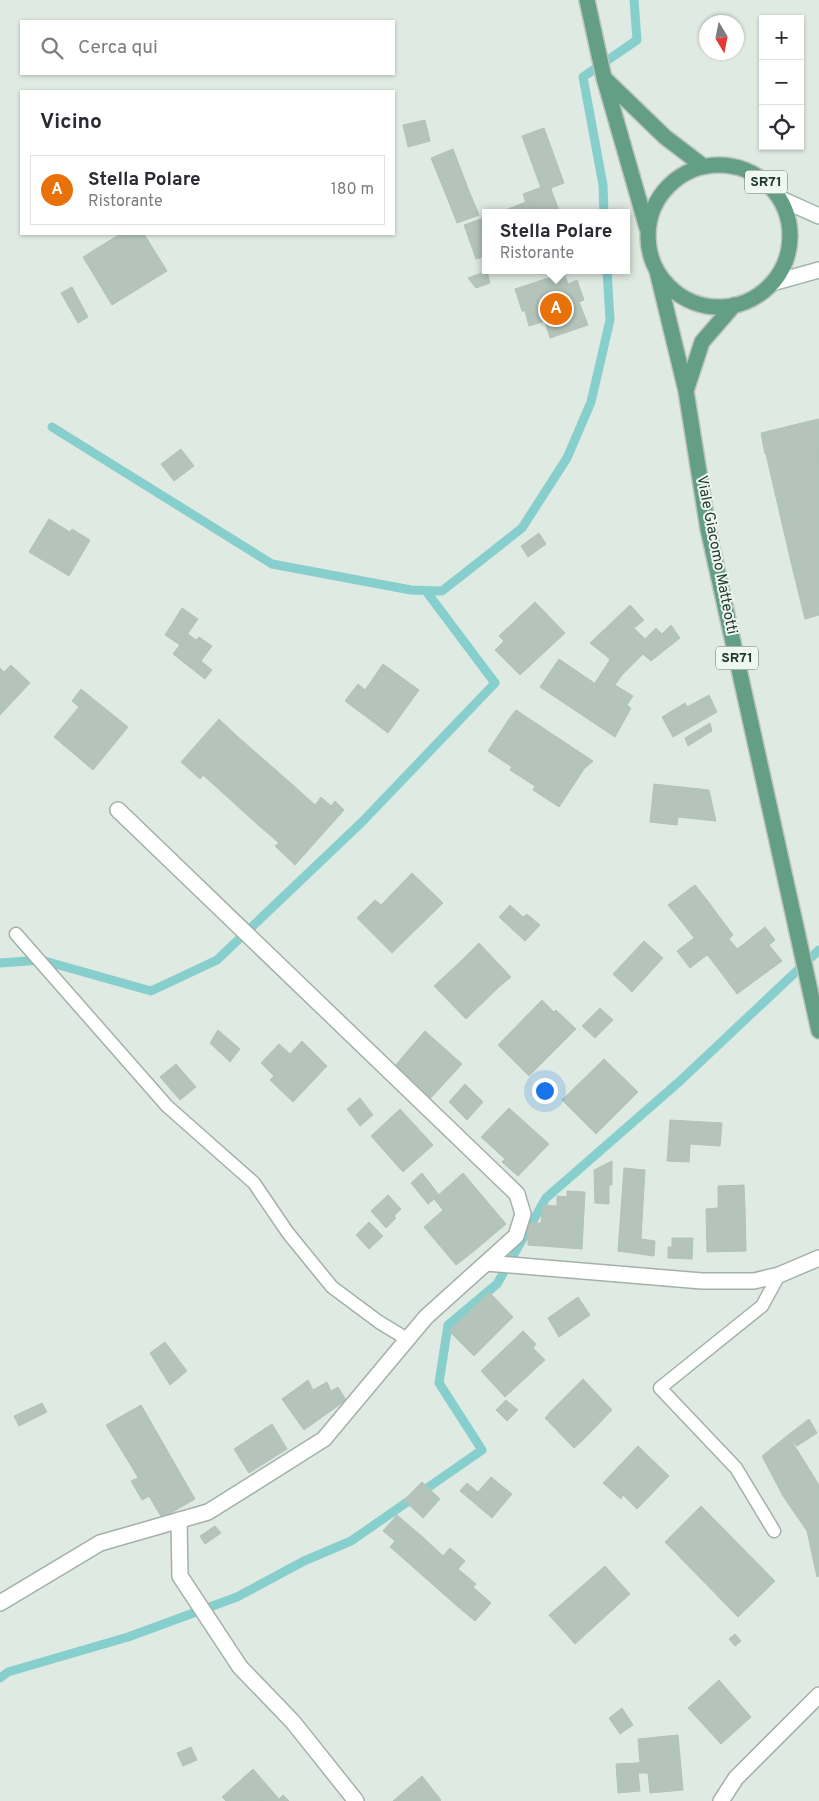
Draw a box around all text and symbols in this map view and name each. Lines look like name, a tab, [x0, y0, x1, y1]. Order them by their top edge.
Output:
north arrow	[699, 15, 744, 60]
map controls	[759, 15, 804, 150]
button: +	[759, 15, 804, 60]
search box	[20, 20, 395, 75]
icon: search	[38, 34, 66, 62]
text: Cerca qui	[78, 36, 158, 60]
button: −	[759, 60, 804, 105]
button: locate	[759, 105, 804, 150]
text: Vicino	[40, 109, 102, 136]
text: Stella Polare	[88, 168, 201, 192]
road number: SR71	[745, 170, 787, 193]
text: A	[51, 180, 63, 200]
text: 180 m	[331, 180, 374, 200]
text: Ristorante	[88, 192, 163, 212]
popup	[482, 209, 630, 274]
text: Stella Polare	[500, 220, 612, 244]
text: Ristorante	[500, 244, 574, 264]
pin: A	[540, 290, 572, 328]
street label: Viale Giacomo Matteotti	[691, 474, 741, 636]
road number: SR71	[716, 646, 758, 670]
your location	[532, 1078, 558, 1104]

